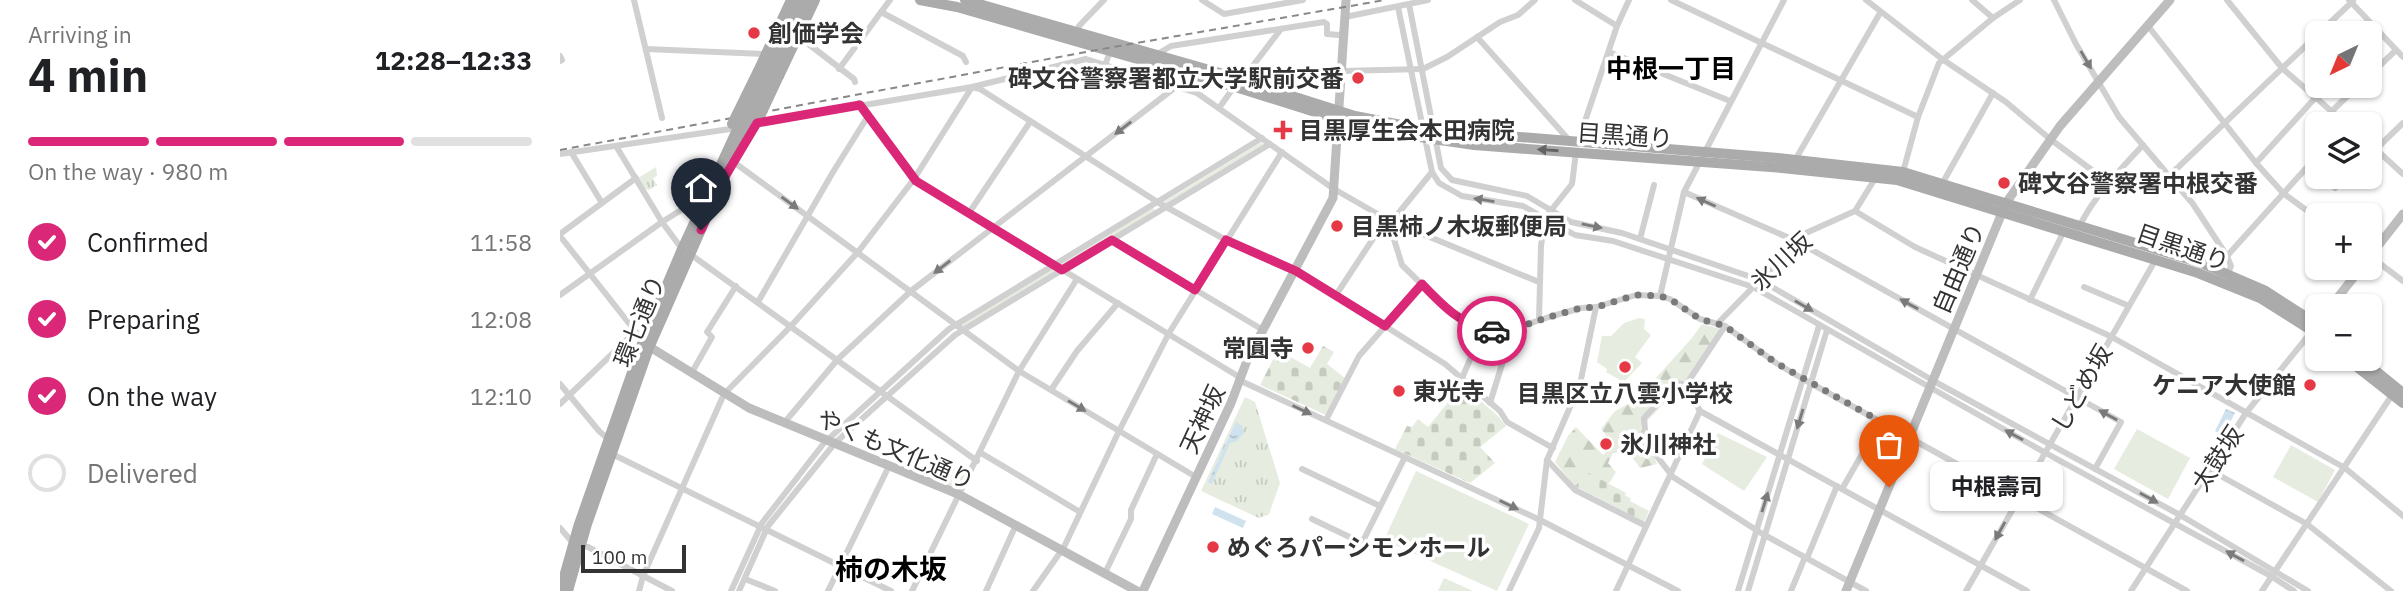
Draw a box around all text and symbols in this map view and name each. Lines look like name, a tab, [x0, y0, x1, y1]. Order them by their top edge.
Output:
place label: 創価学会	[768, 17, 864, 49]
text: Arriving in	[28, 19, 132, 49]
north arrow	[2305, 21, 2382, 98]
map controls	[2305, 21, 2382, 371]
marker: 創価学会	[746, 25, 762, 41]
text: 12:28–12:33	[375, 43, 532, 77]
text: 4 min	[28, 45, 148, 105]
district label: 中根一丁目	[1606, 51, 1736, 85]
one-way arrow	[2080, 51, 2092, 70]
place label: 碑文谷警察署都立大学駅前交番	[1008, 62, 1344, 94]
marker: 碑文谷警察署都立大学駅前交番	[1350, 70, 1366, 86]
button: layers	[2305, 112, 2382, 189]
place label: 目黒厚生会本田病院	[1299, 114, 1515, 146]
street label: 目黒通り	[1576, 116, 1674, 154]
one-way arrow	[1114, 120, 1131, 135]
marker: 目黒厚生会本田病院	[1273, 120, 1293, 140]
one-way arrow	[1537, 144, 1559, 155]
text: On the way · 980 m	[28, 156, 228, 186]
pin	[671, 158, 731, 230]
place label: 碑文谷警察署中根交番	[2018, 167, 2258, 199]
icon: home	[682, 169, 720, 207]
marker: 碑文谷警察署中根交番	[1996, 175, 2012, 191]
one-way arrow	[1473, 194, 1495, 205]
one-way arrow	[781, 195, 799, 209]
one-way arrow	[1696, 196, 1716, 208]
button: +	[2305, 203, 2382, 280]
place label: 目黒柿ノ木坂郵便局	[1351, 210, 1567, 242]
street label: 目黒通り	[2132, 216, 2234, 278]
marker: 目黒柿ノ木坂郵便局	[1329, 218, 1345, 234]
street label: 自由通り	[1925, 218, 1991, 318]
one-way arrow	[1581, 221, 1603, 232]
icon: check	[28, 223, 66, 261]
text: Confirmed	[87, 225, 209, 259]
street label: 氷川坂	[1744, 225, 1818, 297]
text: 11:58	[470, 227, 532, 257]
one-way arrow	[934, 259, 952, 274]
street label: 環七通り	[606, 271, 672, 371]
button: −	[2305, 294, 2382, 371]
courier	[1457, 296, 1527, 366]
one-way arrow	[1899, 298, 1919, 310]
icon: check	[28, 300, 66, 338]
one-way arrow	[1794, 300, 1813, 312]
text: Preparing	[87, 302, 200, 336]
text: 12:08	[470, 304, 532, 334]
icon: car	[1473, 312, 1511, 350]
place label: 常圓寺	[1222, 332, 1294, 364]
street label: しどめ坂	[2043, 338, 2119, 438]
marker: 常圓寺	[1300, 340, 1316, 356]
marker: 目黒区立八雲小学校	[1617, 359, 1633, 375]
place label: ケニア大使館	[2152, 369, 2296, 401]
place label: 東光寺	[1413, 375, 1485, 407]
icon: check	[28, 377, 66, 415]
place label: 目黒区立八雲小学校	[1517, 377, 1733, 409]
marker: ケニア大使館	[2302, 377, 2318, 393]
text: On the way	[87, 379, 217, 413]
street label: 天神坂	[1172, 380, 1232, 458]
text: 12:10	[470, 381, 532, 411]
marker: 東光寺	[1391, 383, 1407, 399]
one-way arrow	[1068, 399, 1087, 412]
street label: やくも文化通り	[812, 401, 980, 497]
one-way arrow	[1292, 405, 1313, 416]
one-way arrow	[1794, 409, 1804, 430]
one-way arrow	[2098, 409, 2118, 421]
pin	[1859, 415, 1919, 487]
street label: 太鼓坂	[2184, 419, 2250, 497]
icon: bag	[1870, 426, 1908, 464]
place label: 氷川神社	[1620, 428, 1716, 460]
one-way arrow	[2004, 429, 2024, 441]
marker: 氷川神社	[1598, 436, 1614, 452]
text: Delivered	[87, 456, 198, 490]
callout: 中根壽司	[1931, 462, 2064, 512]
text: 中根壽司	[1951, 471, 2043, 501]
one-way arrow	[1760, 492, 1770, 513]
one-way arrow	[2139, 492, 2159, 504]
one-way arrow	[1499, 499, 1519, 511]
one-way arrow	[1994, 521, 2006, 541]
place label: めぐろパーシモンホール	[1227, 531, 1491, 563]
marker: めぐろパーシモンホール	[1205, 539, 1221, 555]
scale bar	[581, 542, 686, 574]
text: 100 m	[592, 545, 647, 569]
district label: 柿の木坂	[835, 550, 947, 587]
one-way arrow	[2225, 551, 2245, 562]

